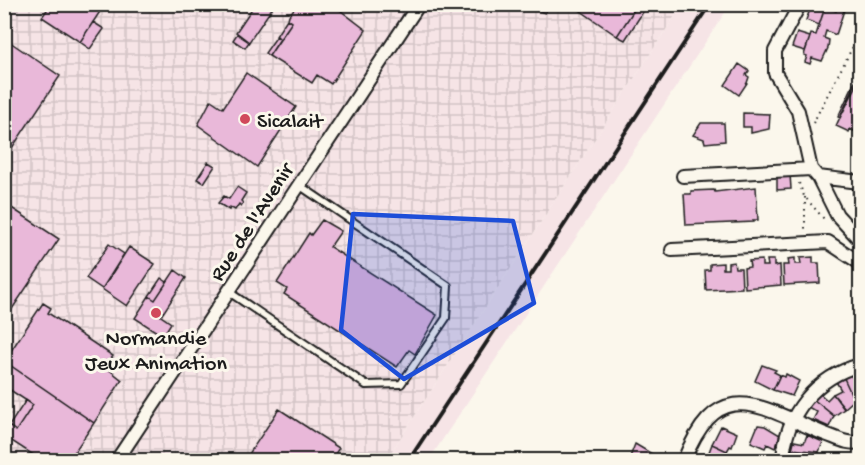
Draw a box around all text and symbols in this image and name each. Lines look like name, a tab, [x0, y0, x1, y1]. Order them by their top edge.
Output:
place label: Sicalait	[257, 110, 324, 136]
marker: Sicalait	[238, 112, 252, 126]
street label: Rue de l'Avenir	[206, 157, 302, 287]
marker: Normandie Jeux Animation	[149, 306, 163, 320]
place label: Normandie Jeux Animation	[85, 327, 227, 378]

